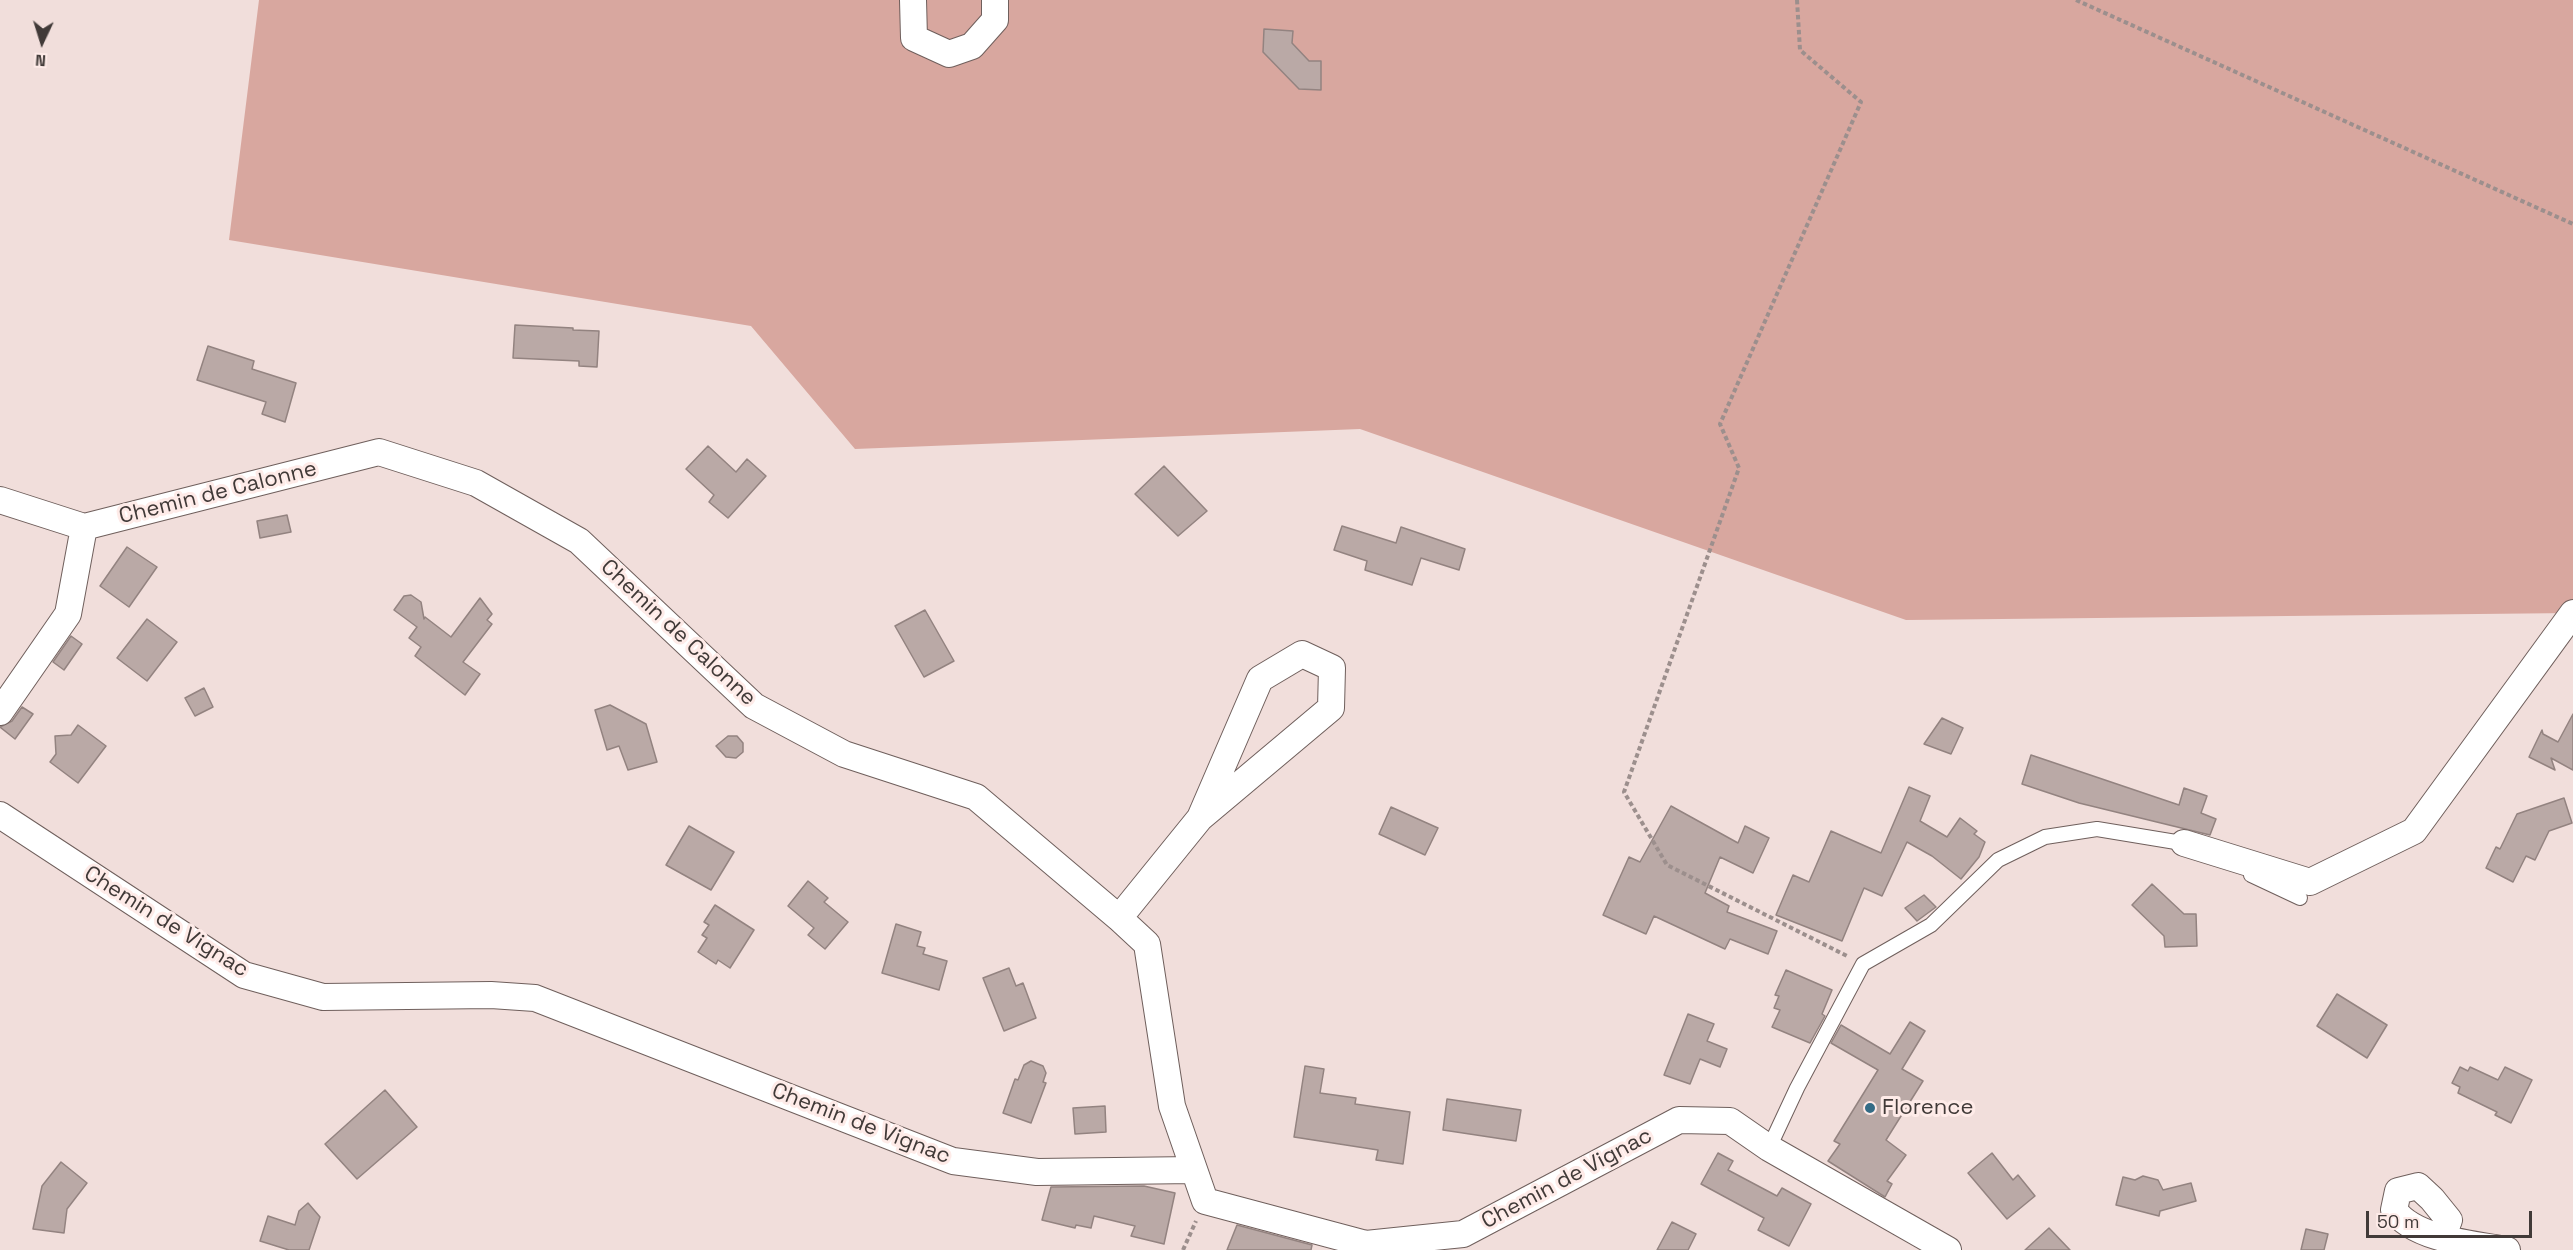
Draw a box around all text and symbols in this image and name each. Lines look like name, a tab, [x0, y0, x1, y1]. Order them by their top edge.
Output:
north arrow	[12, 12, 72, 72]
text: N	[35, 50, 47, 71]
street label: Chemin de Calonne	[116, 456, 320, 530]
street label: Chemin de Calonne	[595, 554, 761, 712]
street label: Chemin de Vignac	[79, 861, 253, 983]
street label: Chemin de Vignac	[768, 1078, 954, 1170]
place label: Florence	[1882, 1095, 1973, 1121]
marker: Florence	[1863, 1101, 1877, 1115]
street label: Chemin de Vignac	[1477, 1123, 1657, 1235]
scale bar	[2369, 1199, 2536, 1237]
text: 50 m	[2377, 1210, 2419, 1233]

